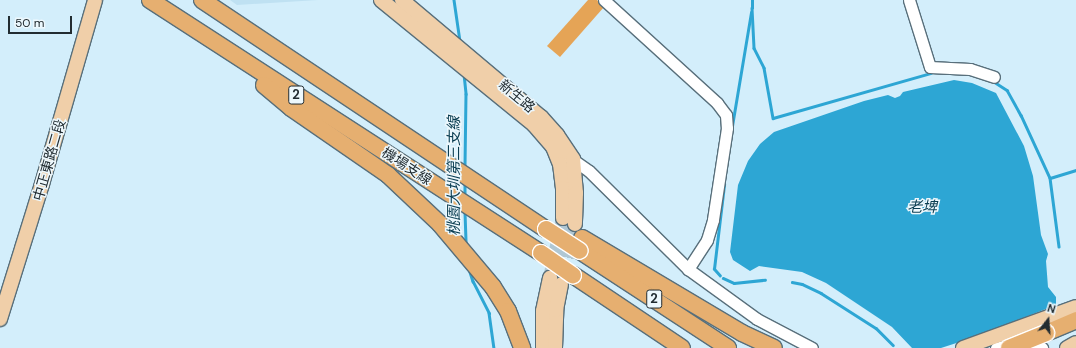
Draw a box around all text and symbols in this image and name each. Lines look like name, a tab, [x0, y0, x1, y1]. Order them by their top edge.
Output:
scale bar	[10, 8, 74, 34]
text: 50 m	[15, 15, 44, 31]
street label: 新生路	[496, 76, 538, 116]
road number: 2	[288, 84, 304, 106]
water label: 桃園大圳第三支線	[446, 116, 464, 236]
street label: 中正東路二段	[29, 117, 69, 203]
street label: 機場支線	[379, 144, 435, 188]
water label: 老埤	[907, 199, 937, 217]
road number: 2	[646, 288, 662, 310]
north arrow	[1028, 300, 1068, 340]
text: N	[1046, 301, 1057, 316]

